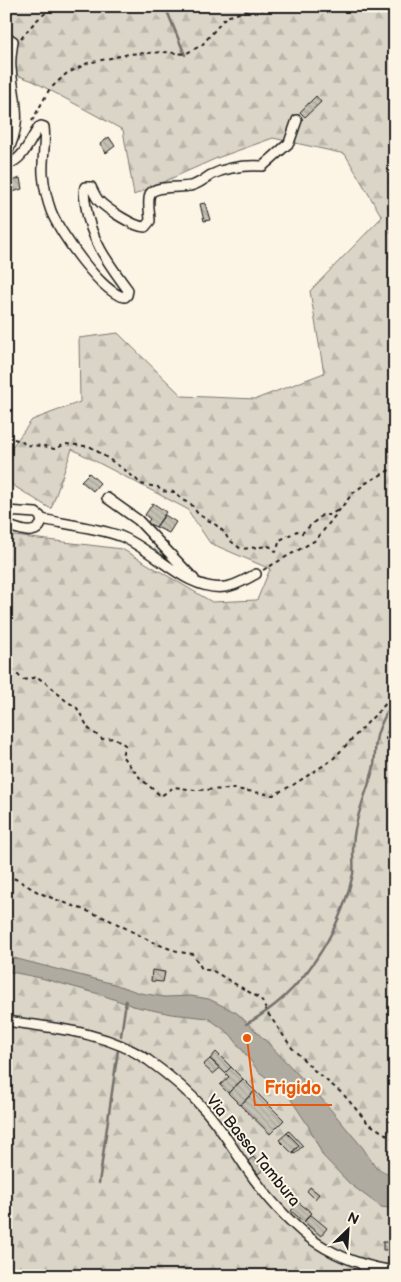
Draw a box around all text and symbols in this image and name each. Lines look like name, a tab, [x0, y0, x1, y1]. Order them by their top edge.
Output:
callout: Frigido	[255, 1072, 332, 1105]
text: Frigido	[265, 1078, 321, 1099]
street label: Via Bassa Tambura	[202, 1091, 304, 1211]
north arrow	[324, 1204, 374, 1254]
text: N	[345, 1209, 362, 1229]

